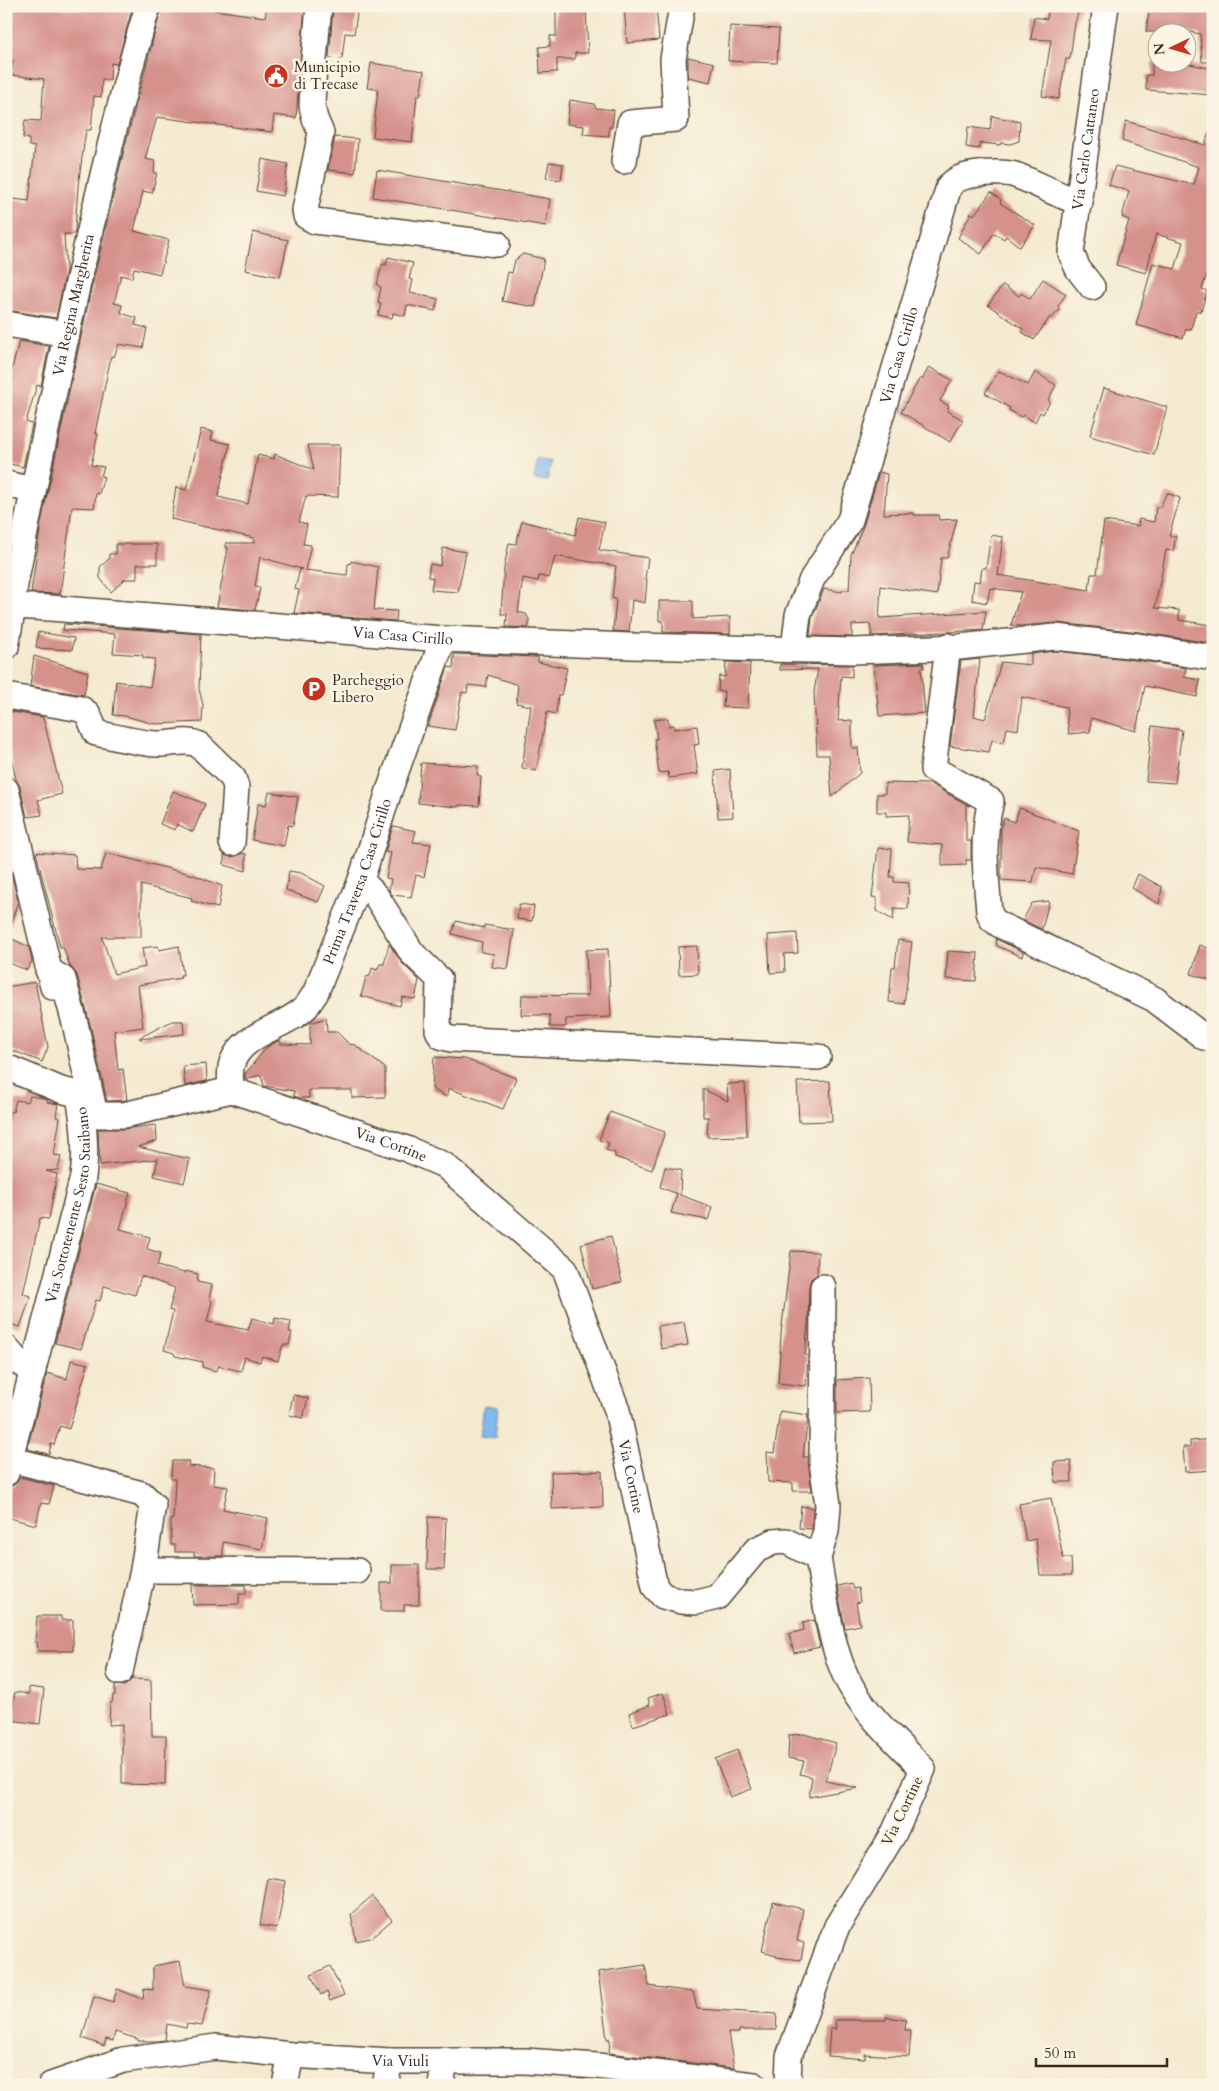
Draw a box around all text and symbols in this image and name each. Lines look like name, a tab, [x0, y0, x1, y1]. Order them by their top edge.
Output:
north arrow	[1146, 22, 1196, 72]
text: N	[1150, 42, 1170, 56]
place label: Municipio di Trecase	[294, 57, 360, 94]
public building icon: Municipio di Trecase	[263, 63, 289, 89]
street label: Via Carlo Cattaneo	[1067, 87, 1104, 211]
street label: Via Regina Margherita	[48, 231, 99, 378]
street label: Via Casa Cirillo	[875, 304, 923, 406]
street label: Via Casa Cirillo	[352, 622, 453, 649]
place label: Parcheggio Libero	[332, 670, 404, 707]
parking icon: Parcheggio Libero	[301, 676, 327, 702]
street label: Prima Traversa Casa Cirillo	[318, 796, 396, 967]
street label: Via Sottotenente Sesto Staibano	[41, 1105, 95, 1305]
street label: Via Cortine	[352, 1122, 430, 1167]
street label: Via Cortine	[614, 1438, 649, 1516]
street label: Via Cortine	[877, 1773, 928, 1849]
scale bar	[1036, 2036, 1168, 2068]
text: 50 m	[1044, 2043, 1076, 2063]
street label: Via Viuli	[371, 2050, 429, 2071]

